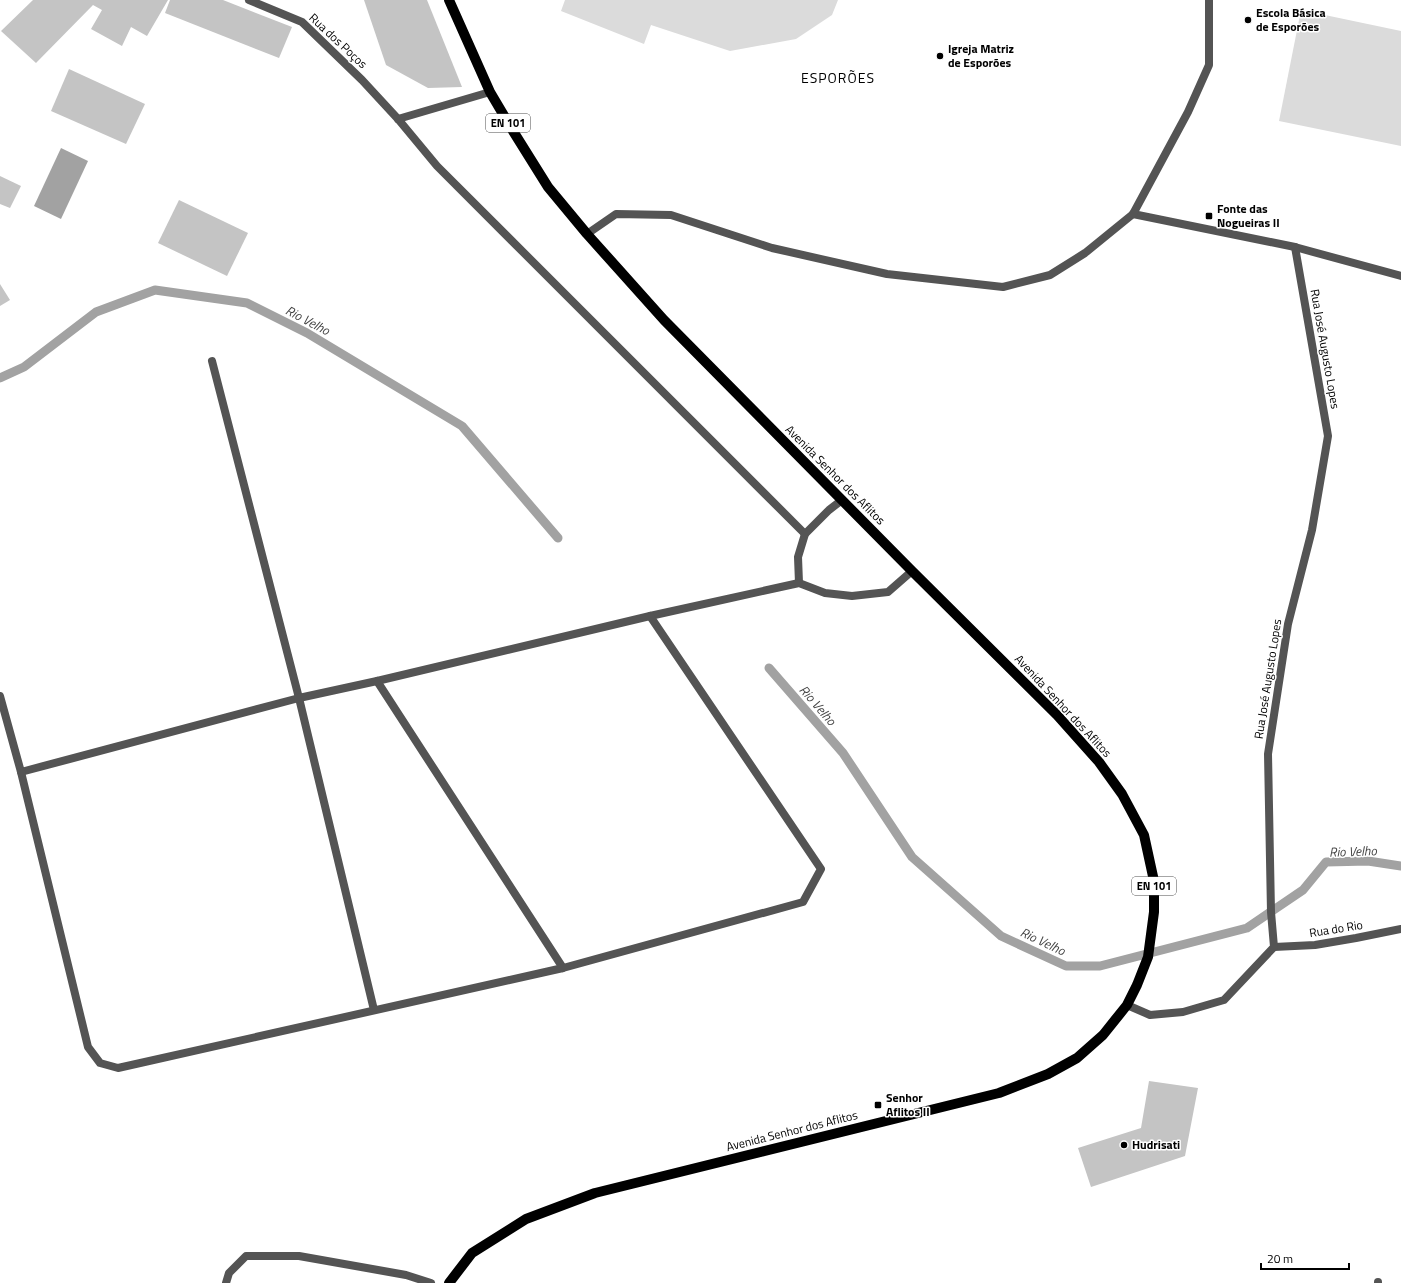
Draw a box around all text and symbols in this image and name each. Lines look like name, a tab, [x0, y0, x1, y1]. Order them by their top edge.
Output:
place label: Escola Básica de Esporões	[1256, 3, 1326, 36]
street label: Rua dos Poços	[305, 9, 372, 73]
marker: Escola Básica de Esporões	[1243, 15, 1253, 25]
place label: Igreja Matriz de Esporões	[948, 39, 1014, 72]
marker: Igreja Matriz de Esporões	[935, 51, 945, 61]
district label: ESPORÕES	[801, 67, 875, 88]
road number: EN 101	[486, 114, 530, 132]
place label: Fonte das Nogueiras II	[1217, 199, 1280, 232]
marker: Fonte das Nogueiras II	[1204, 211, 1214, 221]
street label: Rua José Augusto Lopes	[1306, 288, 1345, 411]
water label: Rio Velho	[282, 300, 334, 340]
street label: Avenida Senhor dos Aflitos	[781, 420, 890, 529]
street label: Rua José Augusto Lopes	[1249, 617, 1286, 740]
street label: Avenida Senhor dos Aflitos	[1010, 650, 1117, 762]
water label: Rio Velho	[795, 680, 842, 730]
water label: Rio Velho	[1329, 840, 1378, 862]
road number: EN 101	[1132, 877, 1176, 895]
street label: Rua do Rio	[1308, 915, 1364, 942]
water label: Rio Velho	[1017, 922, 1069, 960]
place label: Senhor Aflitos II	[886, 1088, 930, 1121]
marker: Senhor Aflitos II	[873, 1100, 883, 1110]
street label: Avenida Senhor dos Aflitos	[724, 1105, 860, 1156]
place label: Hudrisati	[1132, 1135, 1180, 1154]
marker: Hudrisati	[1119, 1140, 1129, 1150]
scale bar	[1261, 1245, 1349, 1271]
text: 20 m	[1267, 1249, 1293, 1268]

